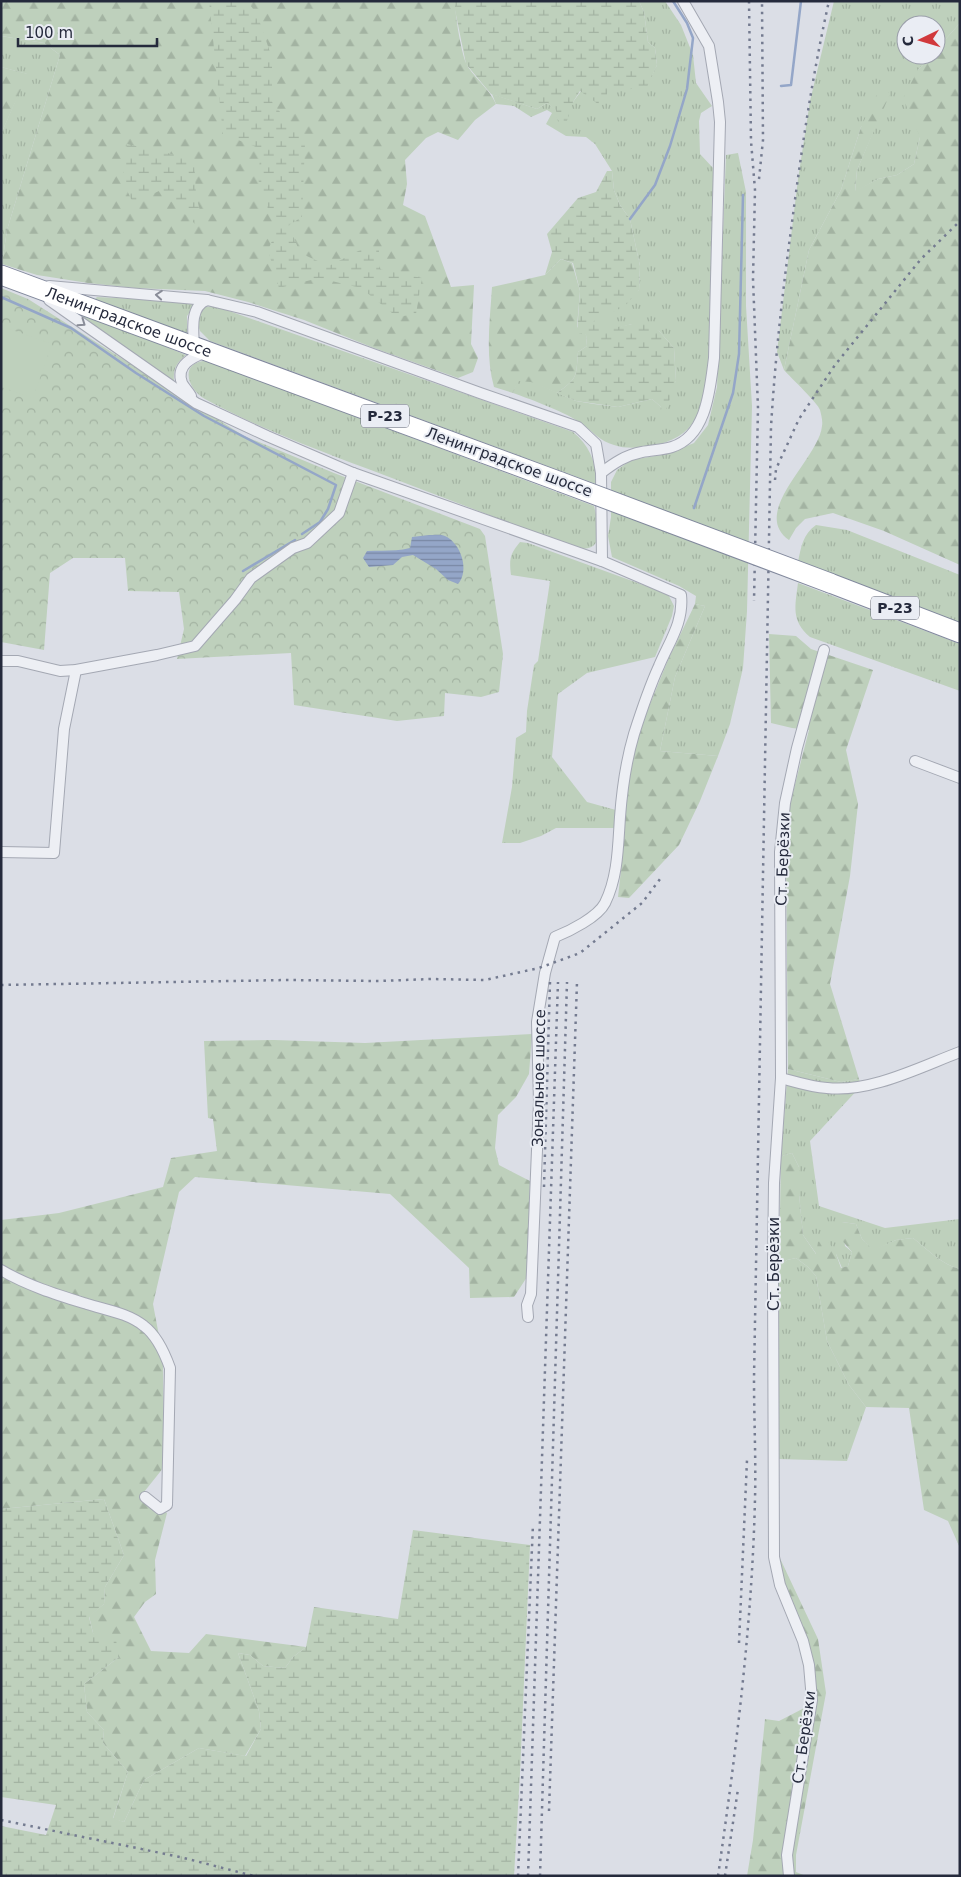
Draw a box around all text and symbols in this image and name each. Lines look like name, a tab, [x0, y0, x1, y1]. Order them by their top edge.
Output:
scale bar	[18, 15, 156, 47]
north arrow	[896, 15, 946, 65]
text: 100 m	[25, 24, 73, 42]
text: С	[900, 35, 916, 47]
street label: Ленинградское шоссе	[43, 283, 214, 361]
one-way arrow	[154, 290, 162, 301]
one-way arrow	[76, 317, 86, 326]
road number: Р-23	[361, 404, 409, 428]
street label: Ленинградское шоссе	[423, 423, 595, 501]
road number: Р-23	[871, 596, 919, 620]
street label: Ст. Берёзки	[772, 812, 794, 906]
street label: Зональное шоссе	[529, 1009, 549, 1147]
street label: Ст. Берёзки	[765, 1217, 783, 1311]
street label: Ст. Берёзки	[789, 1689, 819, 1785]

